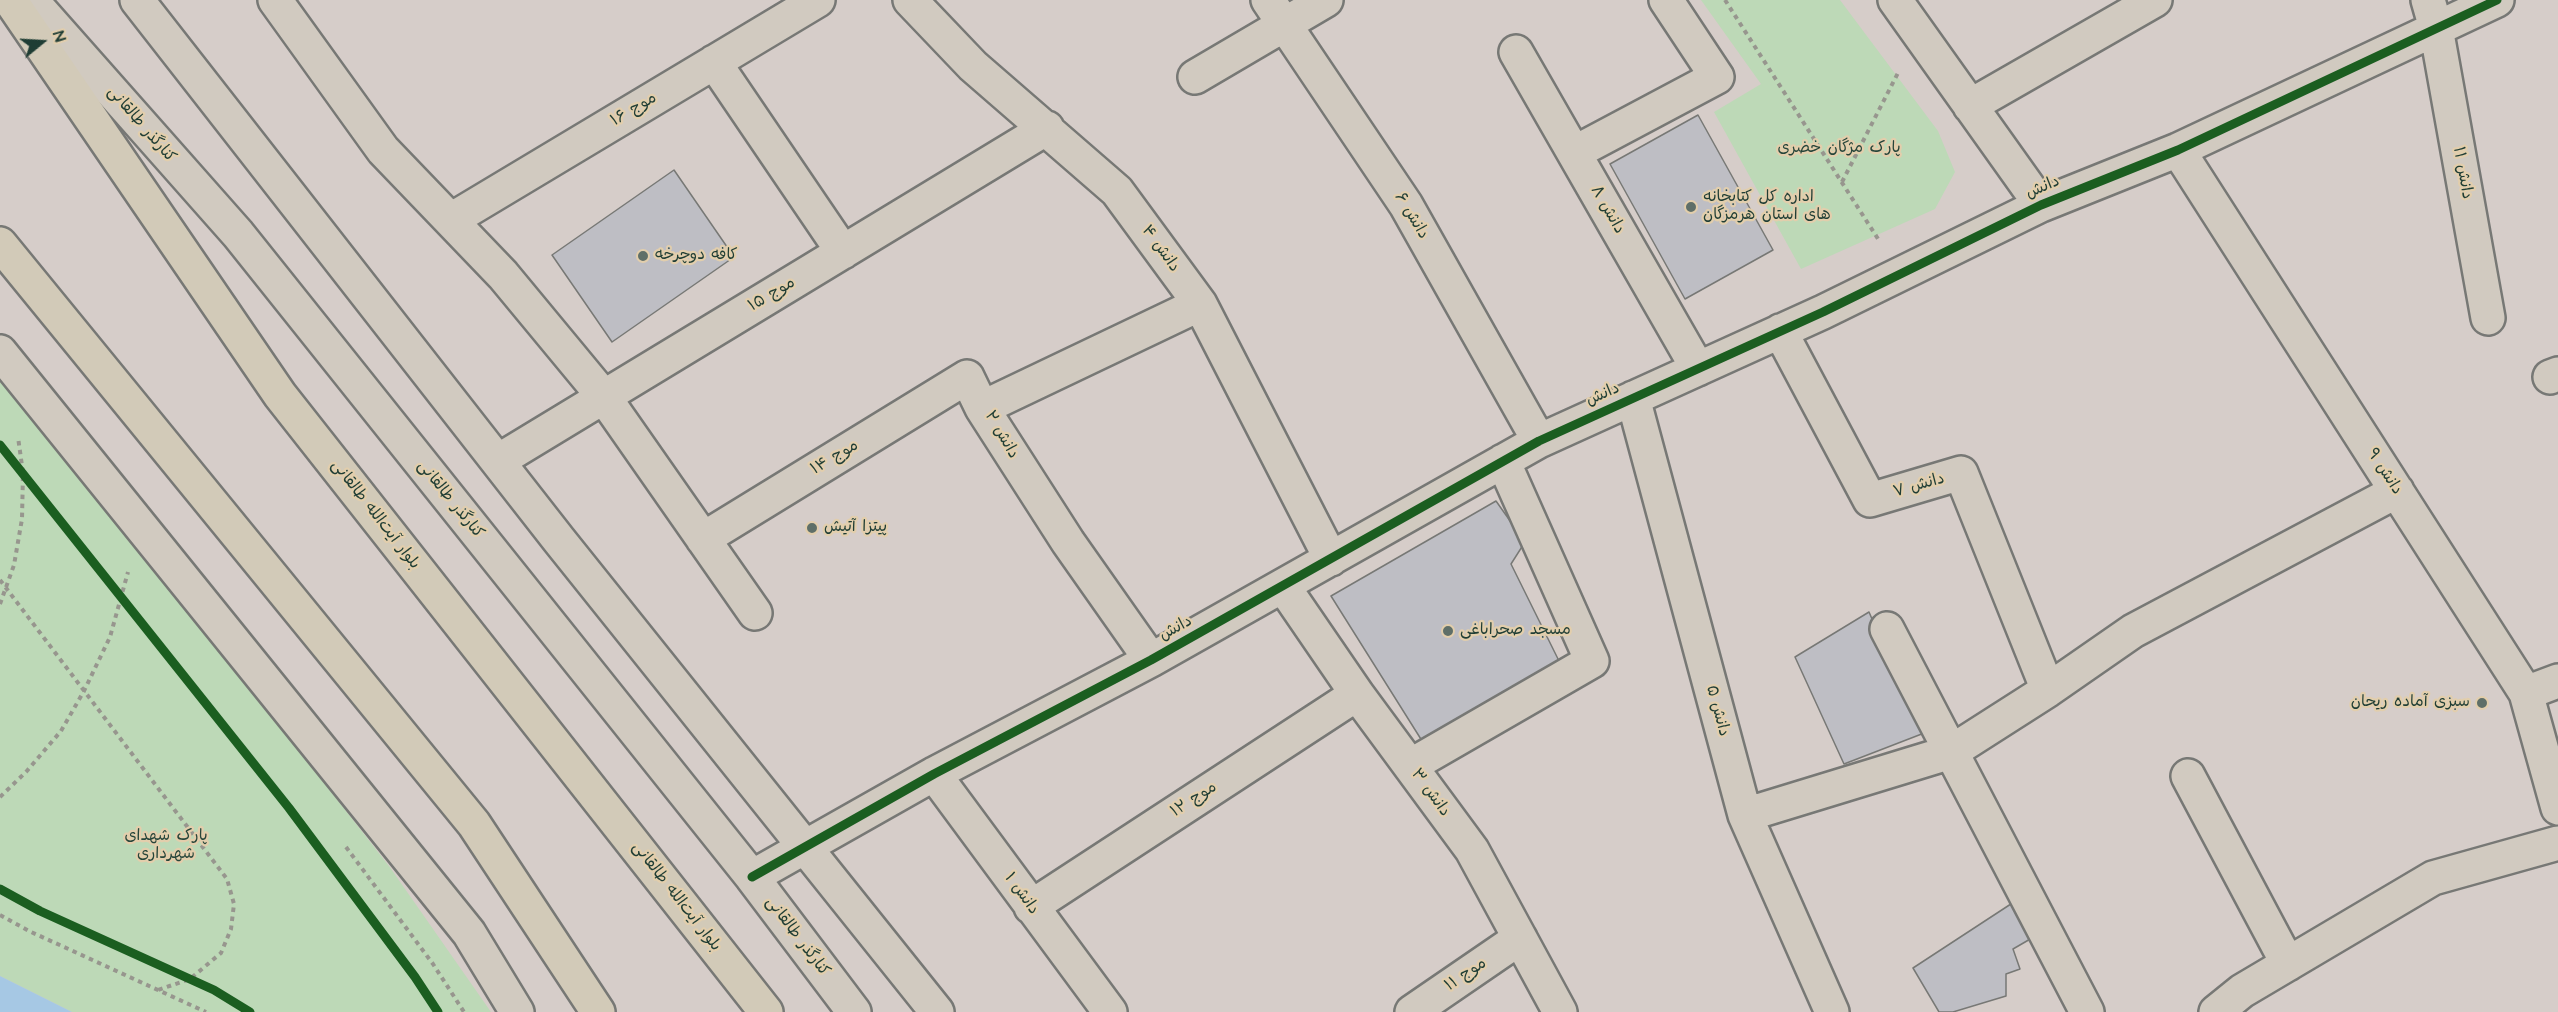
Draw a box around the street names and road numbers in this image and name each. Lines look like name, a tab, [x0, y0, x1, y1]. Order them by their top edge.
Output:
street label: کنارگذر طالقانی	[103, 83, 179, 167]
street label: موج ۱۶	[608, 89, 660, 131]
street label: دانش ۱۱	[2448, 145, 2476, 201]
street label: دانش	[2023, 172, 2063, 204]
street label: دانش ۸	[1586, 183, 1628, 237]
street label: دانش ۶	[1390, 189, 1432, 243]
street label: دانش ۴	[1137, 222, 1183, 276]
street label: موج ۱۵	[745, 274, 799, 316]
street label: دانش	[1583, 379, 1623, 411]
street label: دانش ۲	[980, 408, 1022, 462]
street label: موج ۱۴	[808, 436, 862, 480]
street label: دانش ۹	[2362, 445, 2406, 499]
street label: بلوار آیت‌الله طالقانی	[326, 457, 424, 573]
street label: کنارگذر طالقانی	[413, 457, 487, 543]
street label: دانش ۷	[1891, 470, 1947, 502]
street label: دانش	[1156, 612, 1196, 646]
street label: دانش ۵	[1701, 683, 1733, 739]
street label: دانش ۳	[1406, 765, 1454, 821]
street label: موج ۱۲	[1167, 778, 1221, 822]
street label: بلوار آیت‌الله طالقانی	[627, 839, 725, 955]
street label: دانش ۱	[999, 869, 1043, 919]
street label: کنارگذر طالقانی	[761, 893, 833, 981]
street label: موج ۱۱	[1442, 954, 1490, 996]

